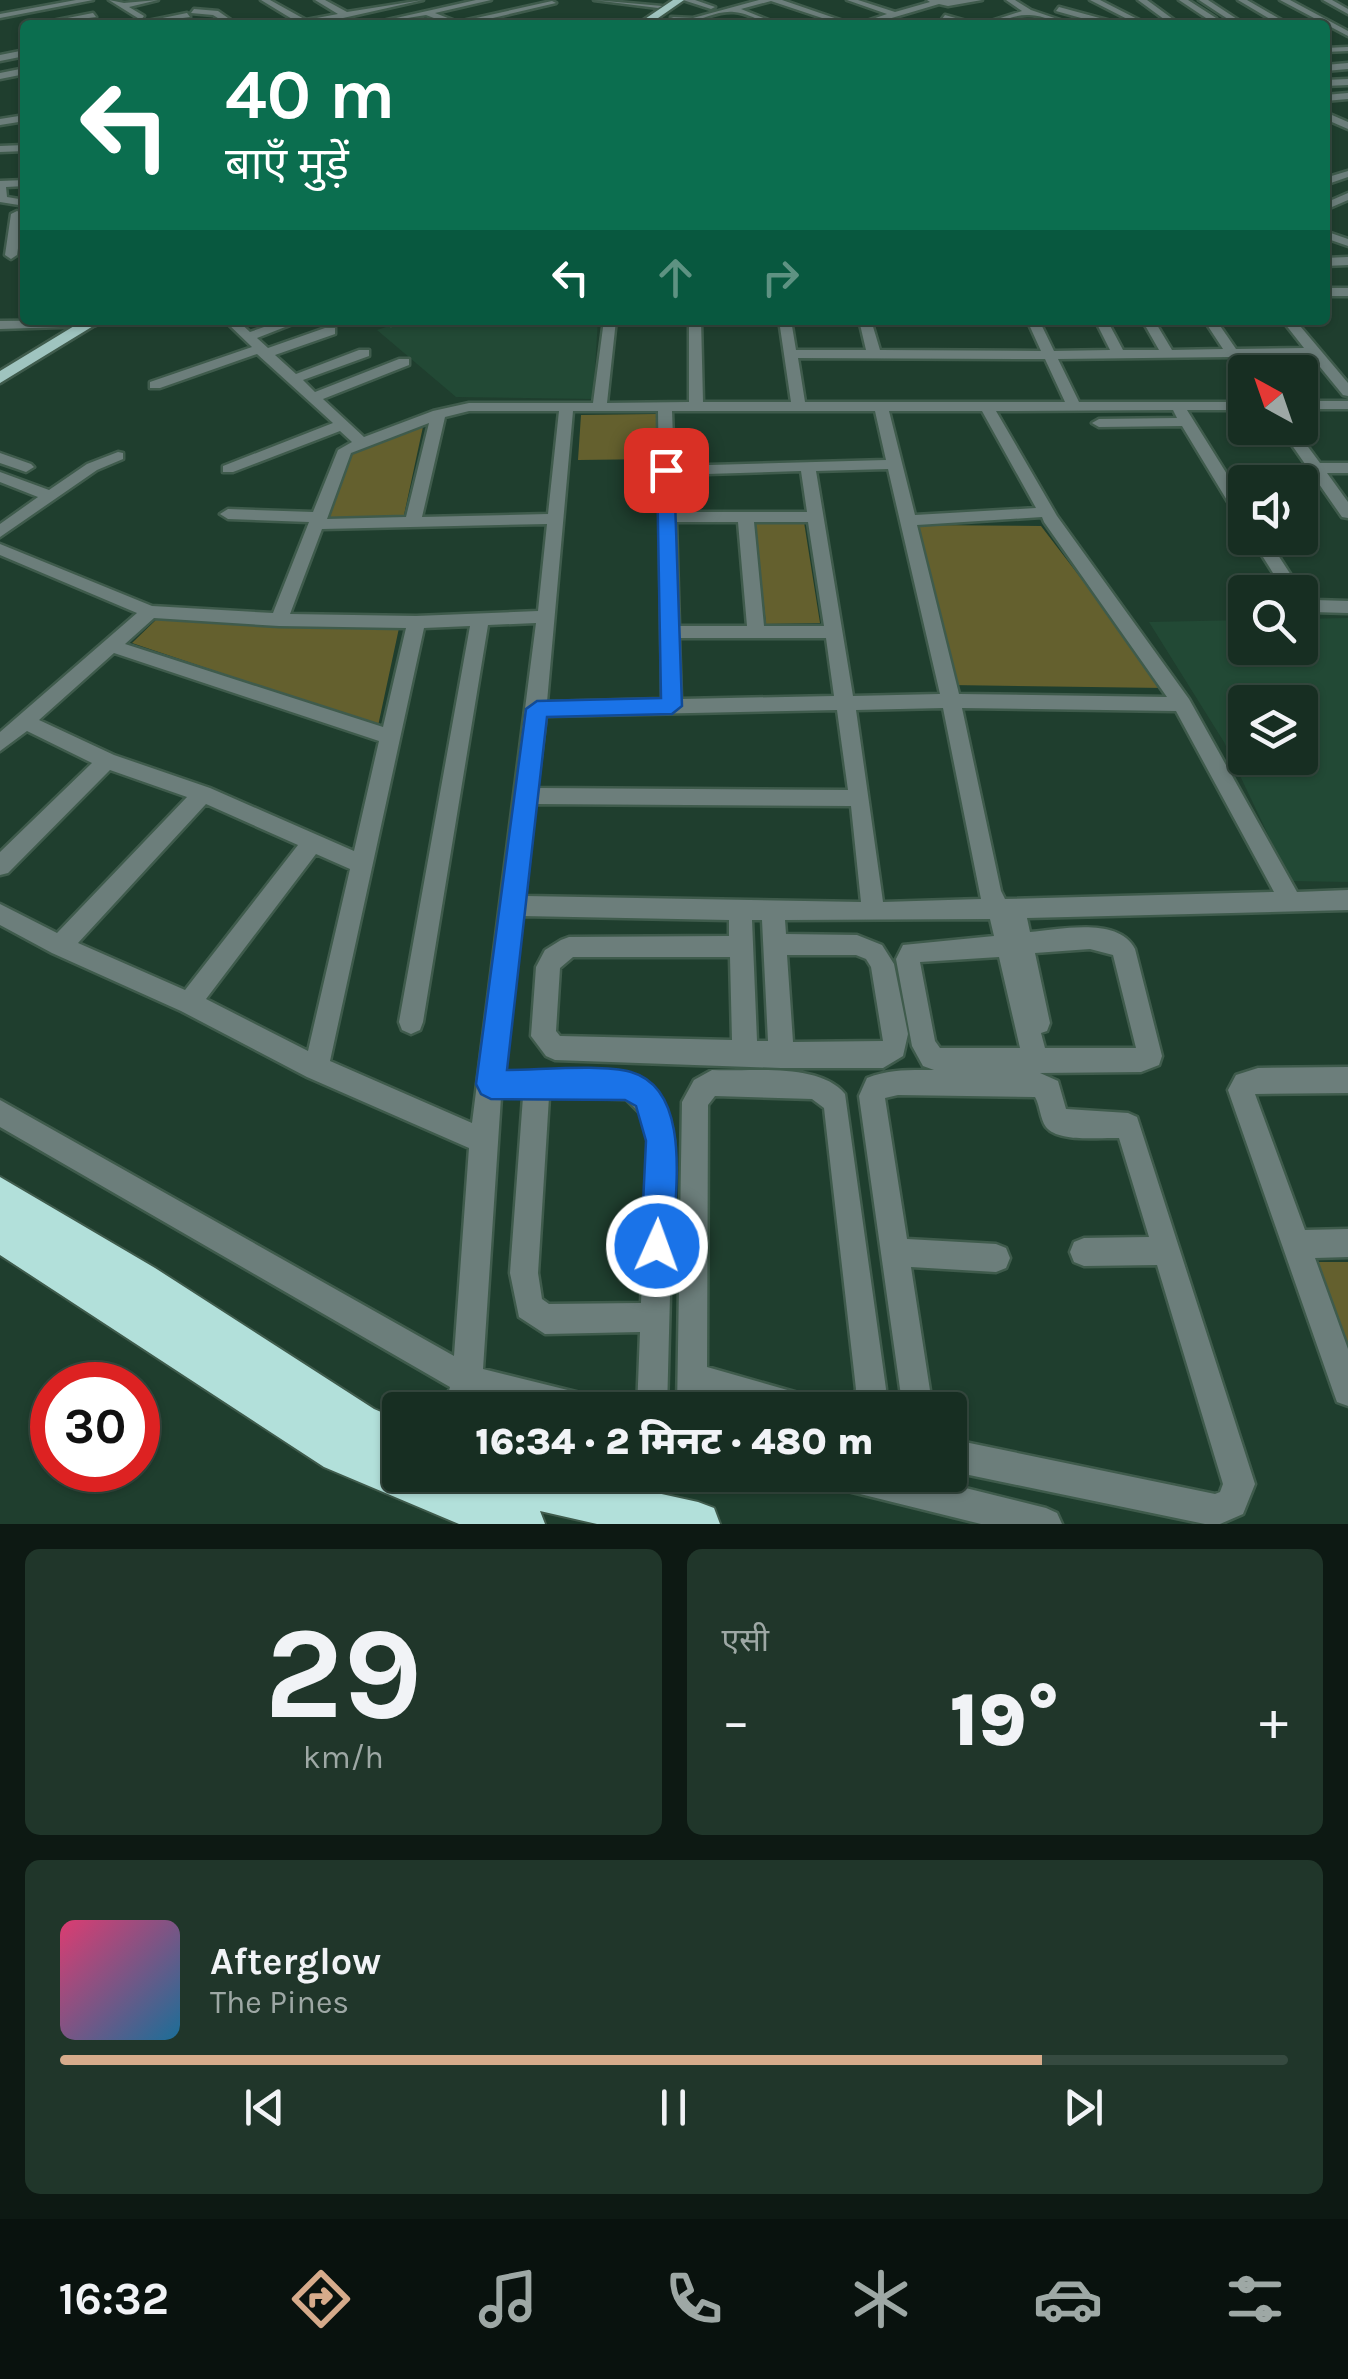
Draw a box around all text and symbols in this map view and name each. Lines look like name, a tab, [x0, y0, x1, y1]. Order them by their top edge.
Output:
text: 40 m	[225, 54, 395, 136]
icon: left	[60, 60, 190, 190]
text: बाएँ मुड़ें	[225, 138, 349, 190]
icon: left	[543, 250, 598, 305]
icon: ahead	[648, 250, 703, 305]
icon: right	[753, 250, 808, 305]
north arrow	[1228, 355, 1318, 445]
map controls	[1228, 355, 1318, 775]
pin	[624, 428, 709, 513]
icon: arrive	[639, 443, 694, 498]
button: sound	[1228, 465, 1318, 555]
button: search	[1228, 575, 1318, 665]
button: layers	[1228, 685, 1318, 775]
position arrow	[605, 1194, 709, 1298]
speed limit sign: 30	[30, 1362, 160, 1492]
text: 16:34 · 2 मिनट · 480 m	[475, 1419, 874, 1464]
text: 29	[264, 1598, 422, 1750]
text: एसी	[722, 1622, 769, 1659]
text: 19°	[950, 1676, 1060, 1764]
text: −	[722, 1689, 750, 1753]
text: +	[1259, 1689, 1288, 1753]
text: km/h	[303, 1739, 384, 1776]
text: Afterglow	[210, 1939, 381, 1984]
text: The Pines	[210, 1984, 349, 2021]
icon: previous	[237, 2080, 292, 2135]
icon: pause	[646, 2080, 701, 2135]
icon: next	[1056, 2080, 1111, 2135]
icon: directions	[286, 2264, 356, 2334]
icon: music	[473, 2264, 543, 2334]
icon: phone	[659, 2264, 729, 2334]
icon: climate	[846, 2264, 916, 2334]
icon: car	[1033, 2264, 1103, 2334]
icon: filters	[1220, 2264, 1290, 2334]
text: 16:32	[58, 2273, 169, 2325]

